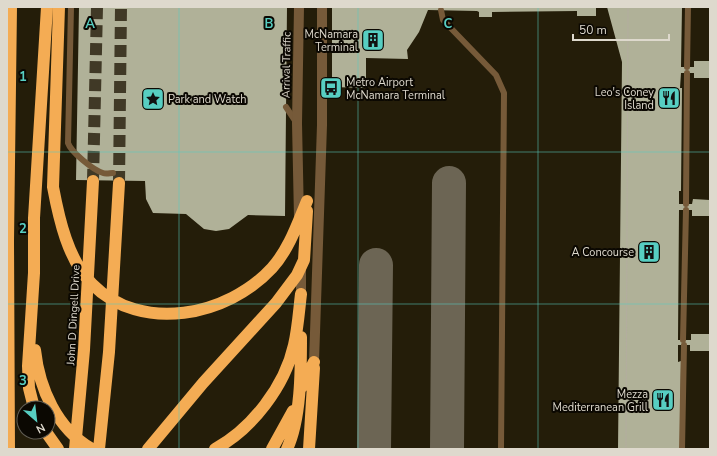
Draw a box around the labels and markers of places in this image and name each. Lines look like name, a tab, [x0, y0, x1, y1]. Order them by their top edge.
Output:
place label: McNamara Terminal	[305, 27, 359, 55]
building icon: McNamara Terminal	[360, 27, 386, 53]
bus stop icon: Metro Airport McNamara Terminal	[318, 75, 344, 101]
place label: Metro Airport McNamara Terminal	[346, 75, 446, 103]
place label: Leo's Coney Island	[595, 85, 654, 113]
restaurant icon: Leo's Coney Island	[656, 85, 682, 111]
place icon: Park and Watch	[140, 86, 166, 112]
place label: Park and Watch	[168, 92, 247, 107]
building icon: A Concourse	[636, 239, 662, 265]
place label: A Concourse	[571, 245, 634, 260]
place label: Mezza Mediterranean Grill	[552, 387, 649, 415]
restaurant icon: Mezza Mediterranean Grill	[650, 387, 676, 413]

